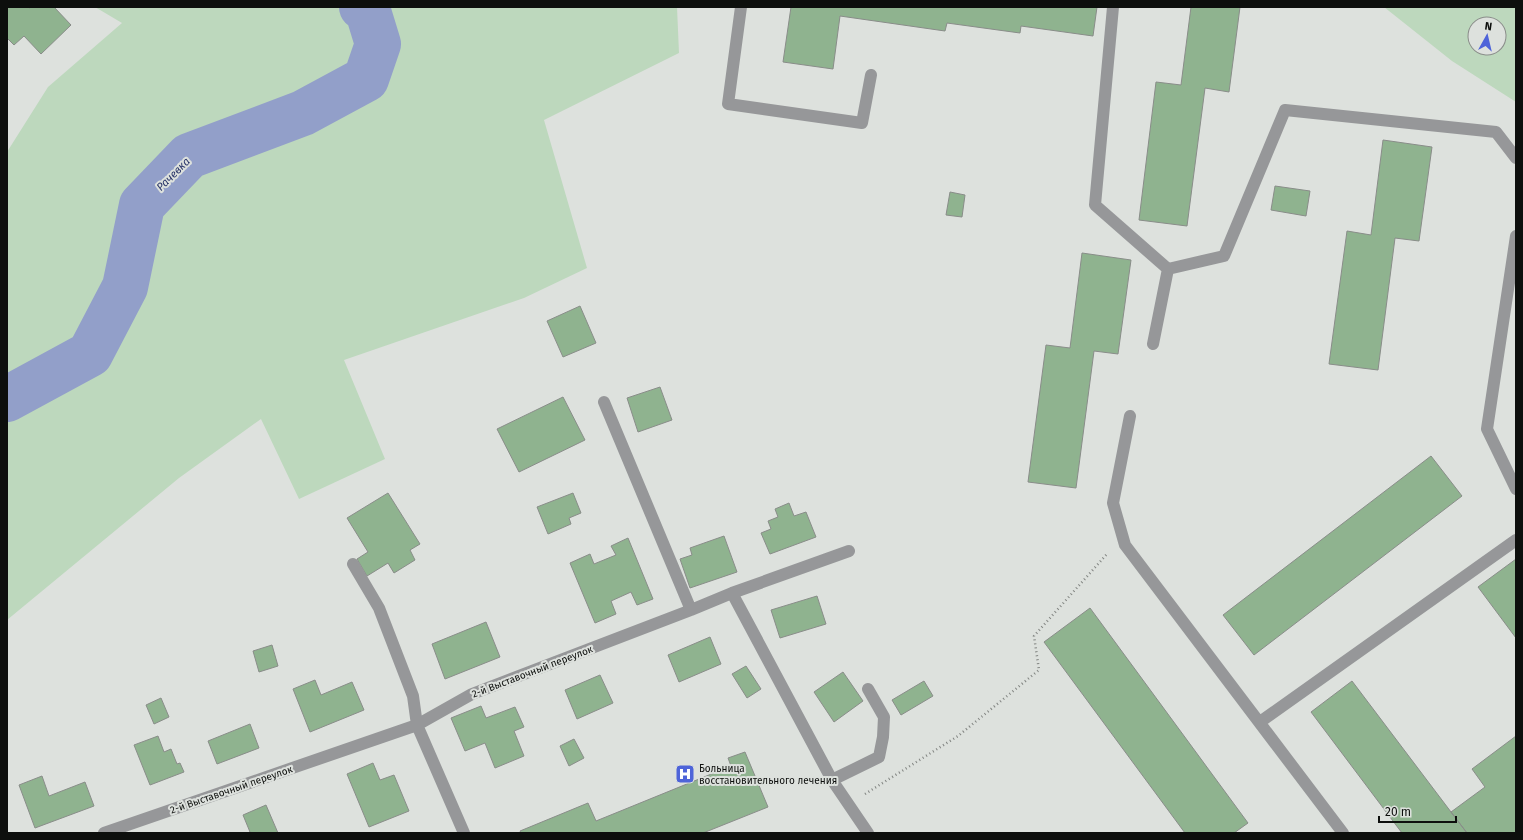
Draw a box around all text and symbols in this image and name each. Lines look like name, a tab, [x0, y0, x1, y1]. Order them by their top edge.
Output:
north arrow	[1467, 16, 1507, 56]
text: N	[1484, 20, 1493, 34]
water label: Рачевка	[154, 155, 193, 194]
street label: 2-й Выставочный переулок	[470, 643, 595, 701]
street label: 2-й Выставочный переулок	[169, 763, 295, 817]
hospital icon: Больница восстановительного лечения	[674, 763, 696, 785]
place label: Больница восстановительного лечения	[699, 763, 837, 787]
scale bar	[1379, 798, 1456, 824]
text: 20 m	[1385, 805, 1411, 819]

